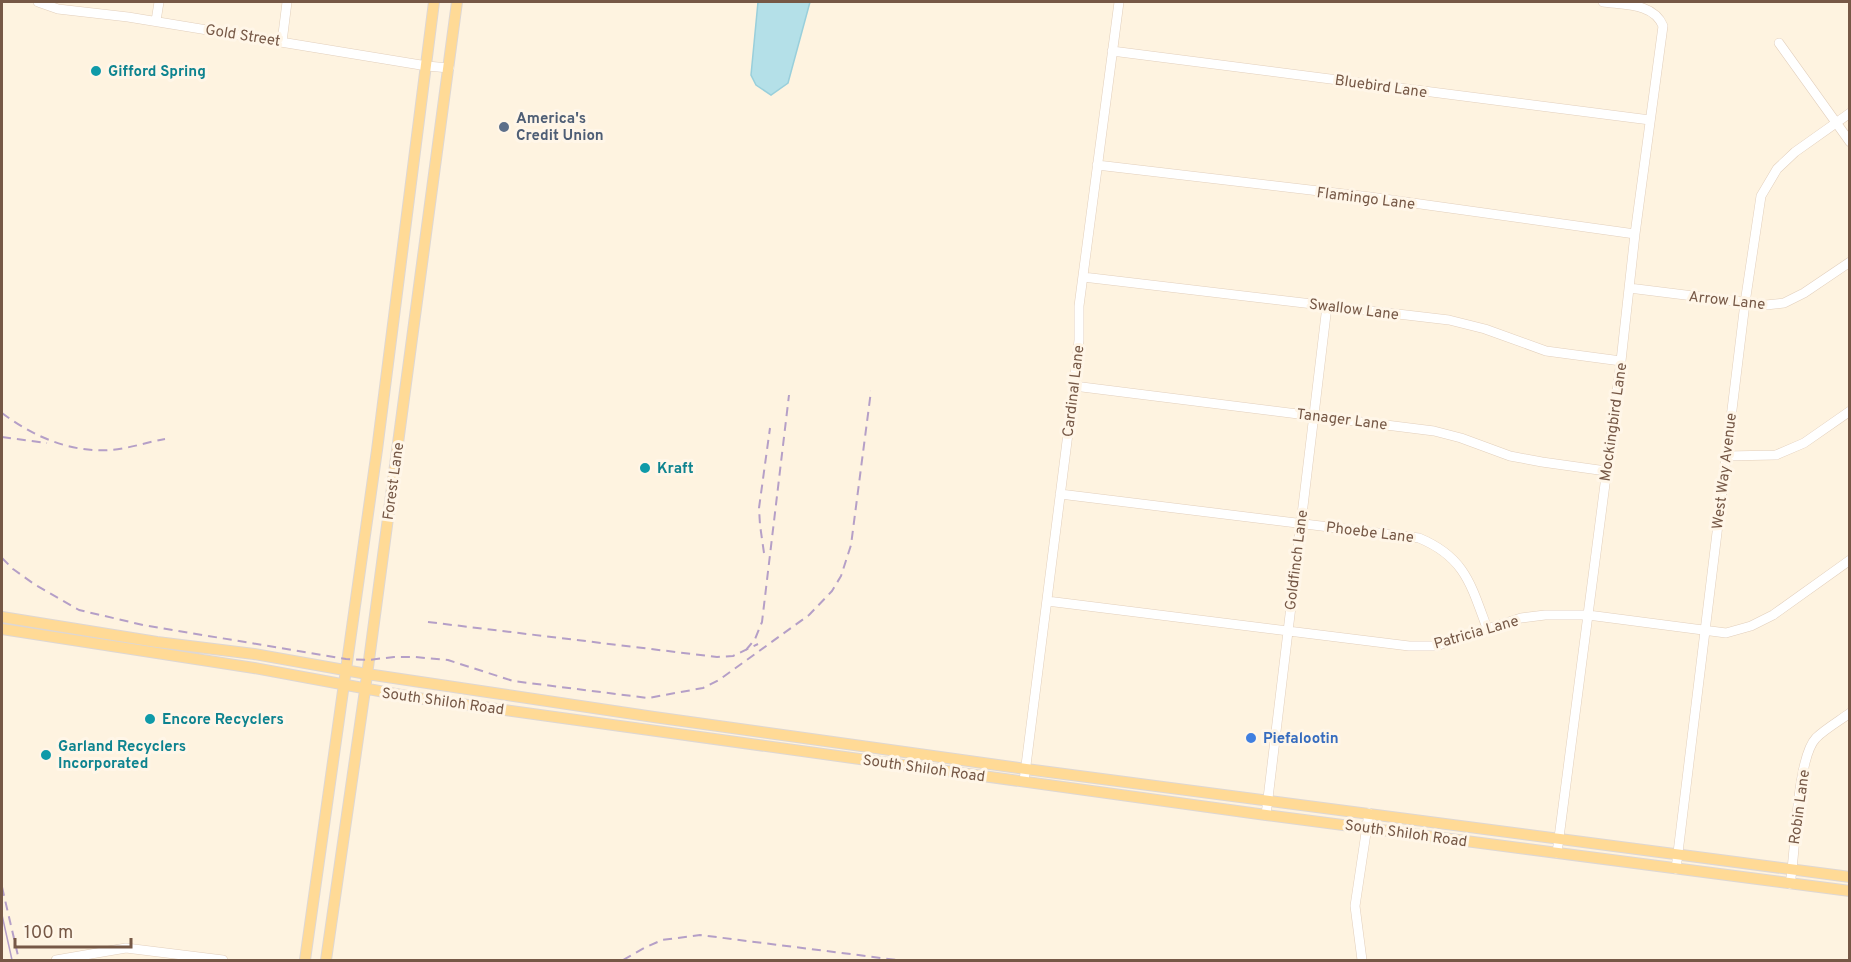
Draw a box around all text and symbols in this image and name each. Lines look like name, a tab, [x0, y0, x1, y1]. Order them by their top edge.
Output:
street label: Gold Street	[204, 21, 282, 52]
place label: Gifford Spring	[108, 63, 206, 82]
marker: Gifford Spring	[89, 64, 103, 78]
street label: Bluebird Lane	[1333, 72, 1428, 103]
place label: America's Credit Union	[516, 110, 604, 146]
marker: America's Credit Union	[497, 120, 511, 134]
street label: Flamingo Lane	[1315, 184, 1416, 215]
street label: Arrow Lane	[1688, 288, 1766, 315]
street label: Swallow Lane	[1308, 296, 1400, 325]
street label: Cardinal Lane	[1059, 344, 1090, 438]
street label: Mockingbird Lane	[1597, 361, 1632, 483]
street label: Tanager Lane	[1295, 405, 1388, 436]
street label: West Way Avenue	[1709, 412, 1742, 530]
street label: Forest Lane	[380, 441, 409, 521]
place label: Kraft	[657, 460, 694, 479]
marker: Kraft	[638, 461, 652, 475]
street label: Goldfinch Lane	[1282, 509, 1313, 612]
street label: Phoebe Lane	[1325, 519, 1415, 548]
street label: Patricia Lane	[1432, 612, 1521, 655]
street label: South Shiloh Road	[381, 685, 505, 720]
place label: Encore Recyclers	[162, 711, 284, 730]
marker: Encore Recyclers	[143, 712, 157, 726]
place label: Piefalootin	[1263, 730, 1339, 749]
marker: Piefalootin	[1244, 731, 1258, 745]
place label: Garland Recyclers Incorporated	[58, 738, 186, 774]
marker: Garland Recyclers Incorporated	[39, 748, 53, 762]
street label: South Shiloh Road	[862, 752, 986, 787]
street label: Robin Lane	[1786, 769, 1815, 846]
street label: South Shiloh Road	[1344, 817, 1468, 852]
scale bar	[15, 911, 130, 949]
text: 100 m	[24, 922, 73, 945]

